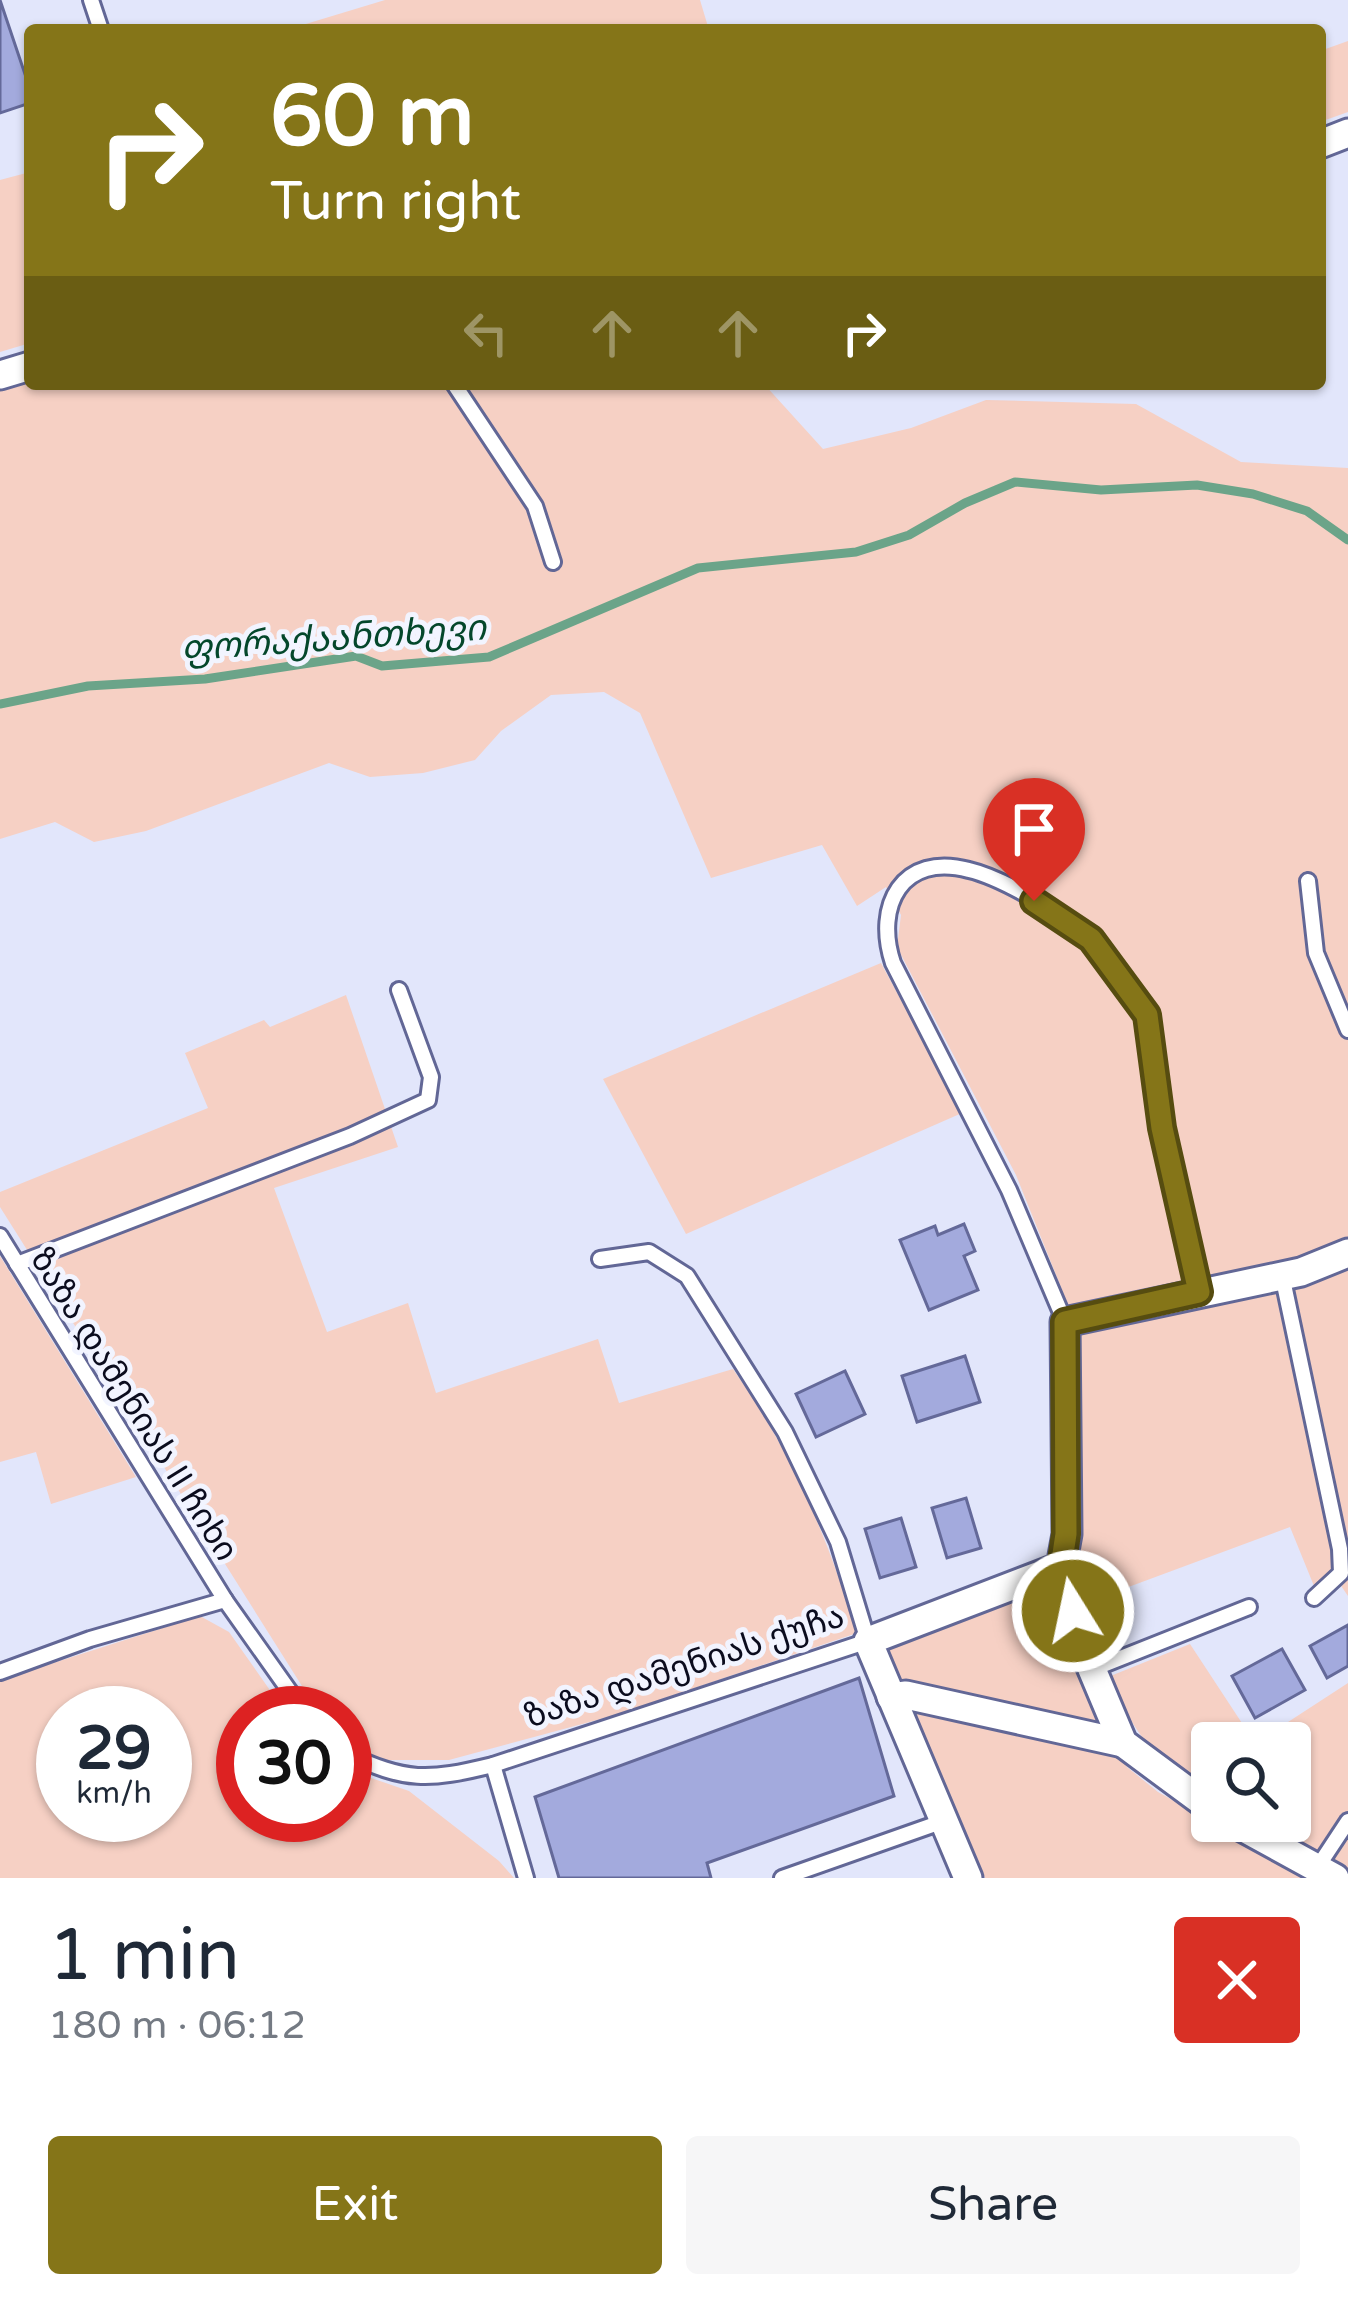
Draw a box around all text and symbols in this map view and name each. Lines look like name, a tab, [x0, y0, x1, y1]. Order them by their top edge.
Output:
text: 60 m	[270, 67, 474, 168]
icon: right	[72, 72, 228, 228]
text: Turn right	[270, 169, 521, 234]
icon: left	[453, 300, 519, 366]
icon: ahead	[579, 300, 645, 366]
icon: ahead	[705, 300, 771, 366]
icon: right	[831, 300, 897, 366]
water label: ფორაქაანთხევი	[179, 606, 488, 671]
pin	[983, 778, 1085, 901]
icon: arrive	[1001, 796, 1067, 862]
street label: ზაზა დამენიას II ჩიხი	[22, 1241, 246, 1568]
position arrow	[1010, 1548, 1136, 1674]
street label: ზაზა დამენიას ქუჩა	[520, 1596, 849, 1736]
speed limit sign: 30	[216, 1686, 372, 1842]
text: 29	[76, 1713, 152, 1785]
map controls	[1191, 1722, 1311, 1842]
button: search	[1191, 1722, 1311, 1842]
text: km/h	[76, 1775, 152, 1812]
text: 1 min	[48, 1913, 240, 2000]
button: close	[1174, 1917, 1300, 2043]
text: 180 m · 06:12	[48, 2002, 306, 2049]
button: Exit	[48, 2136, 662, 2274]
button: Share	[686, 2136, 1300, 2274]

